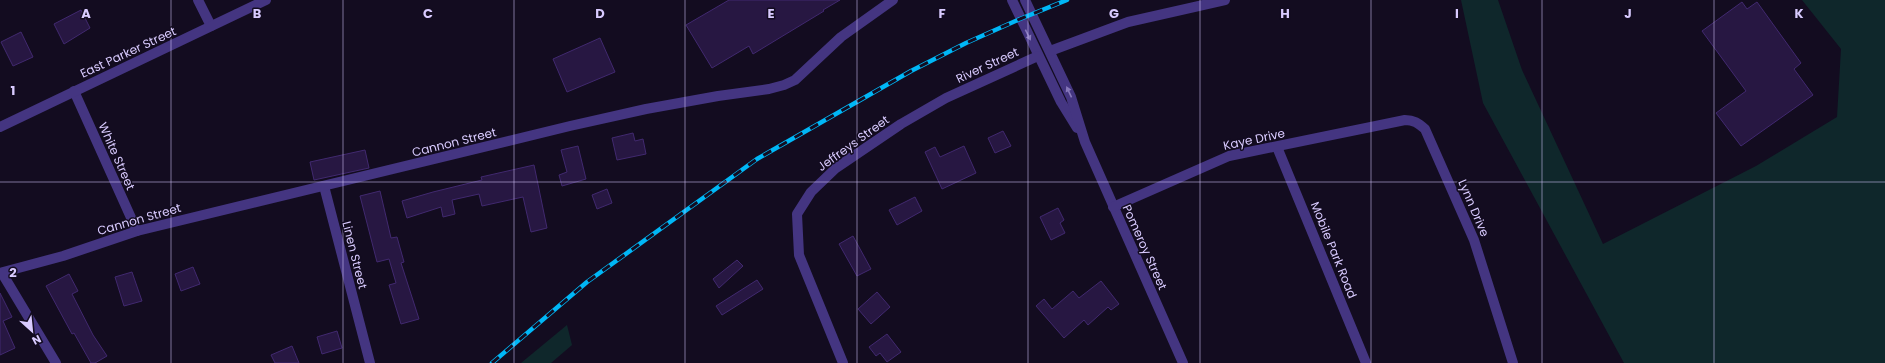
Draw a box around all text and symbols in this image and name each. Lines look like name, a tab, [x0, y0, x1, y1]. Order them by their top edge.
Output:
text: A	[81, 4, 91, 23]
text: B	[253, 4, 262, 23]
text: C	[423, 4, 433, 23]
text: D	[595, 4, 605, 23]
text: E	[767, 4, 775, 23]
text: F	[938, 4, 946, 23]
text: G	[1109, 4, 1119, 23]
text: H	[1280, 4, 1290, 23]
text: I	[1455, 4, 1459, 23]
text: J	[1624, 4, 1632, 23]
text: K	[1794, 4, 1804, 23]
street label: East Parker Street	[77, 22, 179, 82]
one-way arrow	[1025, 30, 1031, 41]
street label: River Street	[953, 43, 1021, 87]
text: 1	[11, 81, 15, 100]
one-way arrow	[1066, 86, 1072, 97]
street label: Jeffreys Street	[814, 111, 892, 175]
street label: White Street	[94, 119, 140, 193]
street label: Cannon Street	[410, 123, 498, 161]
street label: Kaye Drive	[1222, 124, 1286, 154]
street label: Lynn Drive	[1454, 177, 1494, 239]
street label: Cannon Street	[95, 199, 183, 239]
street label: Mobile Park Road	[1307, 199, 1361, 301]
street label: Pomeroy Street	[1119, 202, 1171, 292]
street label: Linen Street	[338, 219, 372, 291]
text: 2	[9, 263, 17, 282]
north arrow	[12, 311, 52, 351]
text: N	[29, 331, 44, 349]

